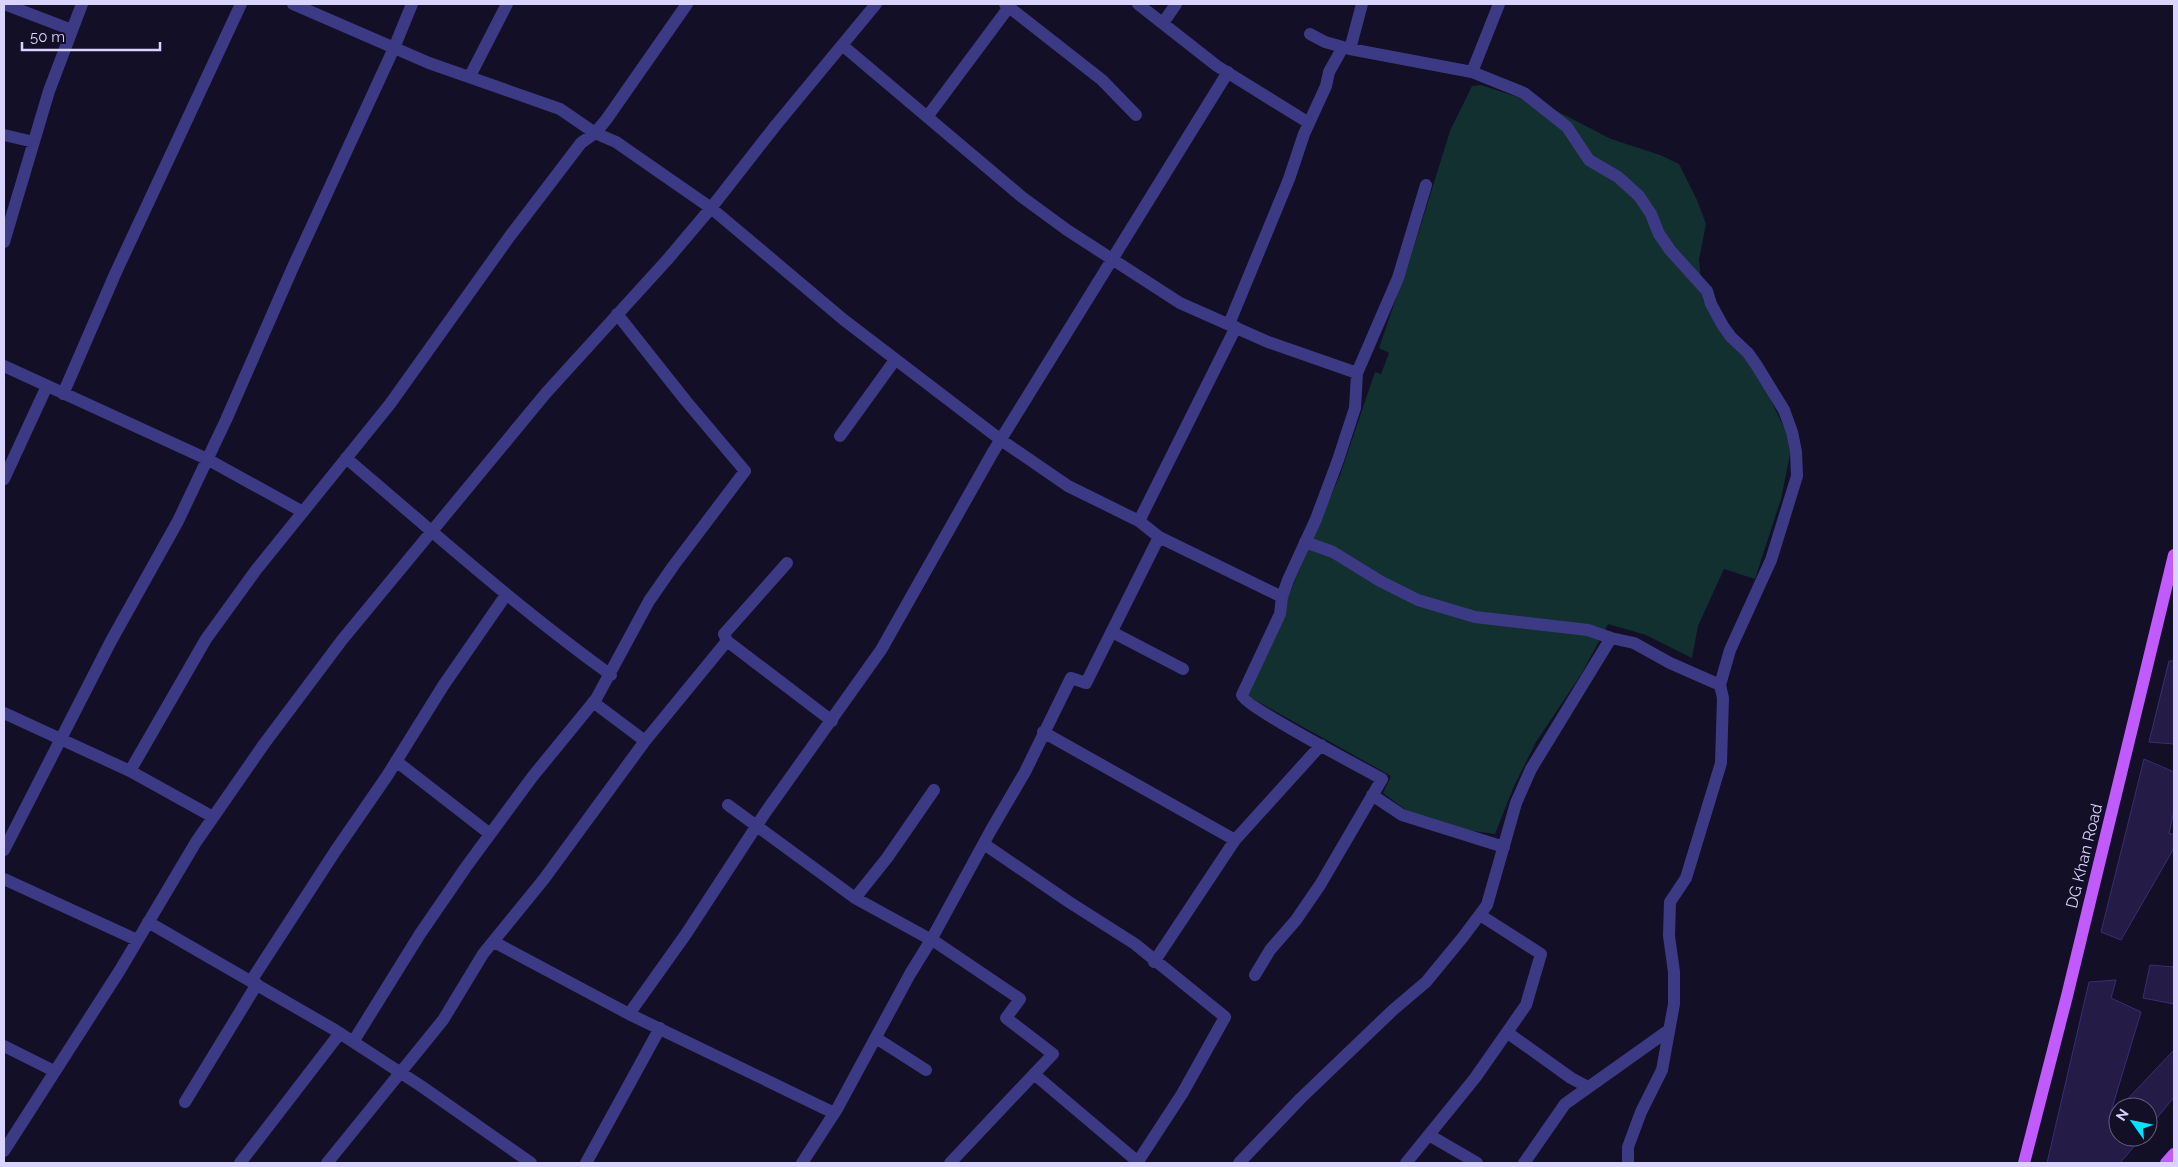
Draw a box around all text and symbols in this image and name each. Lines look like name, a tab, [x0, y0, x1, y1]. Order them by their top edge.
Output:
scale bar	[22, 20, 160, 52]
text: 50 m	[30, 28, 65, 46]
street label: DG Khan Road	[2062, 802, 2106, 910]
north arrow	[2108, 1097, 2158, 1147]
text: N	[2112, 1106, 2132, 1124]

